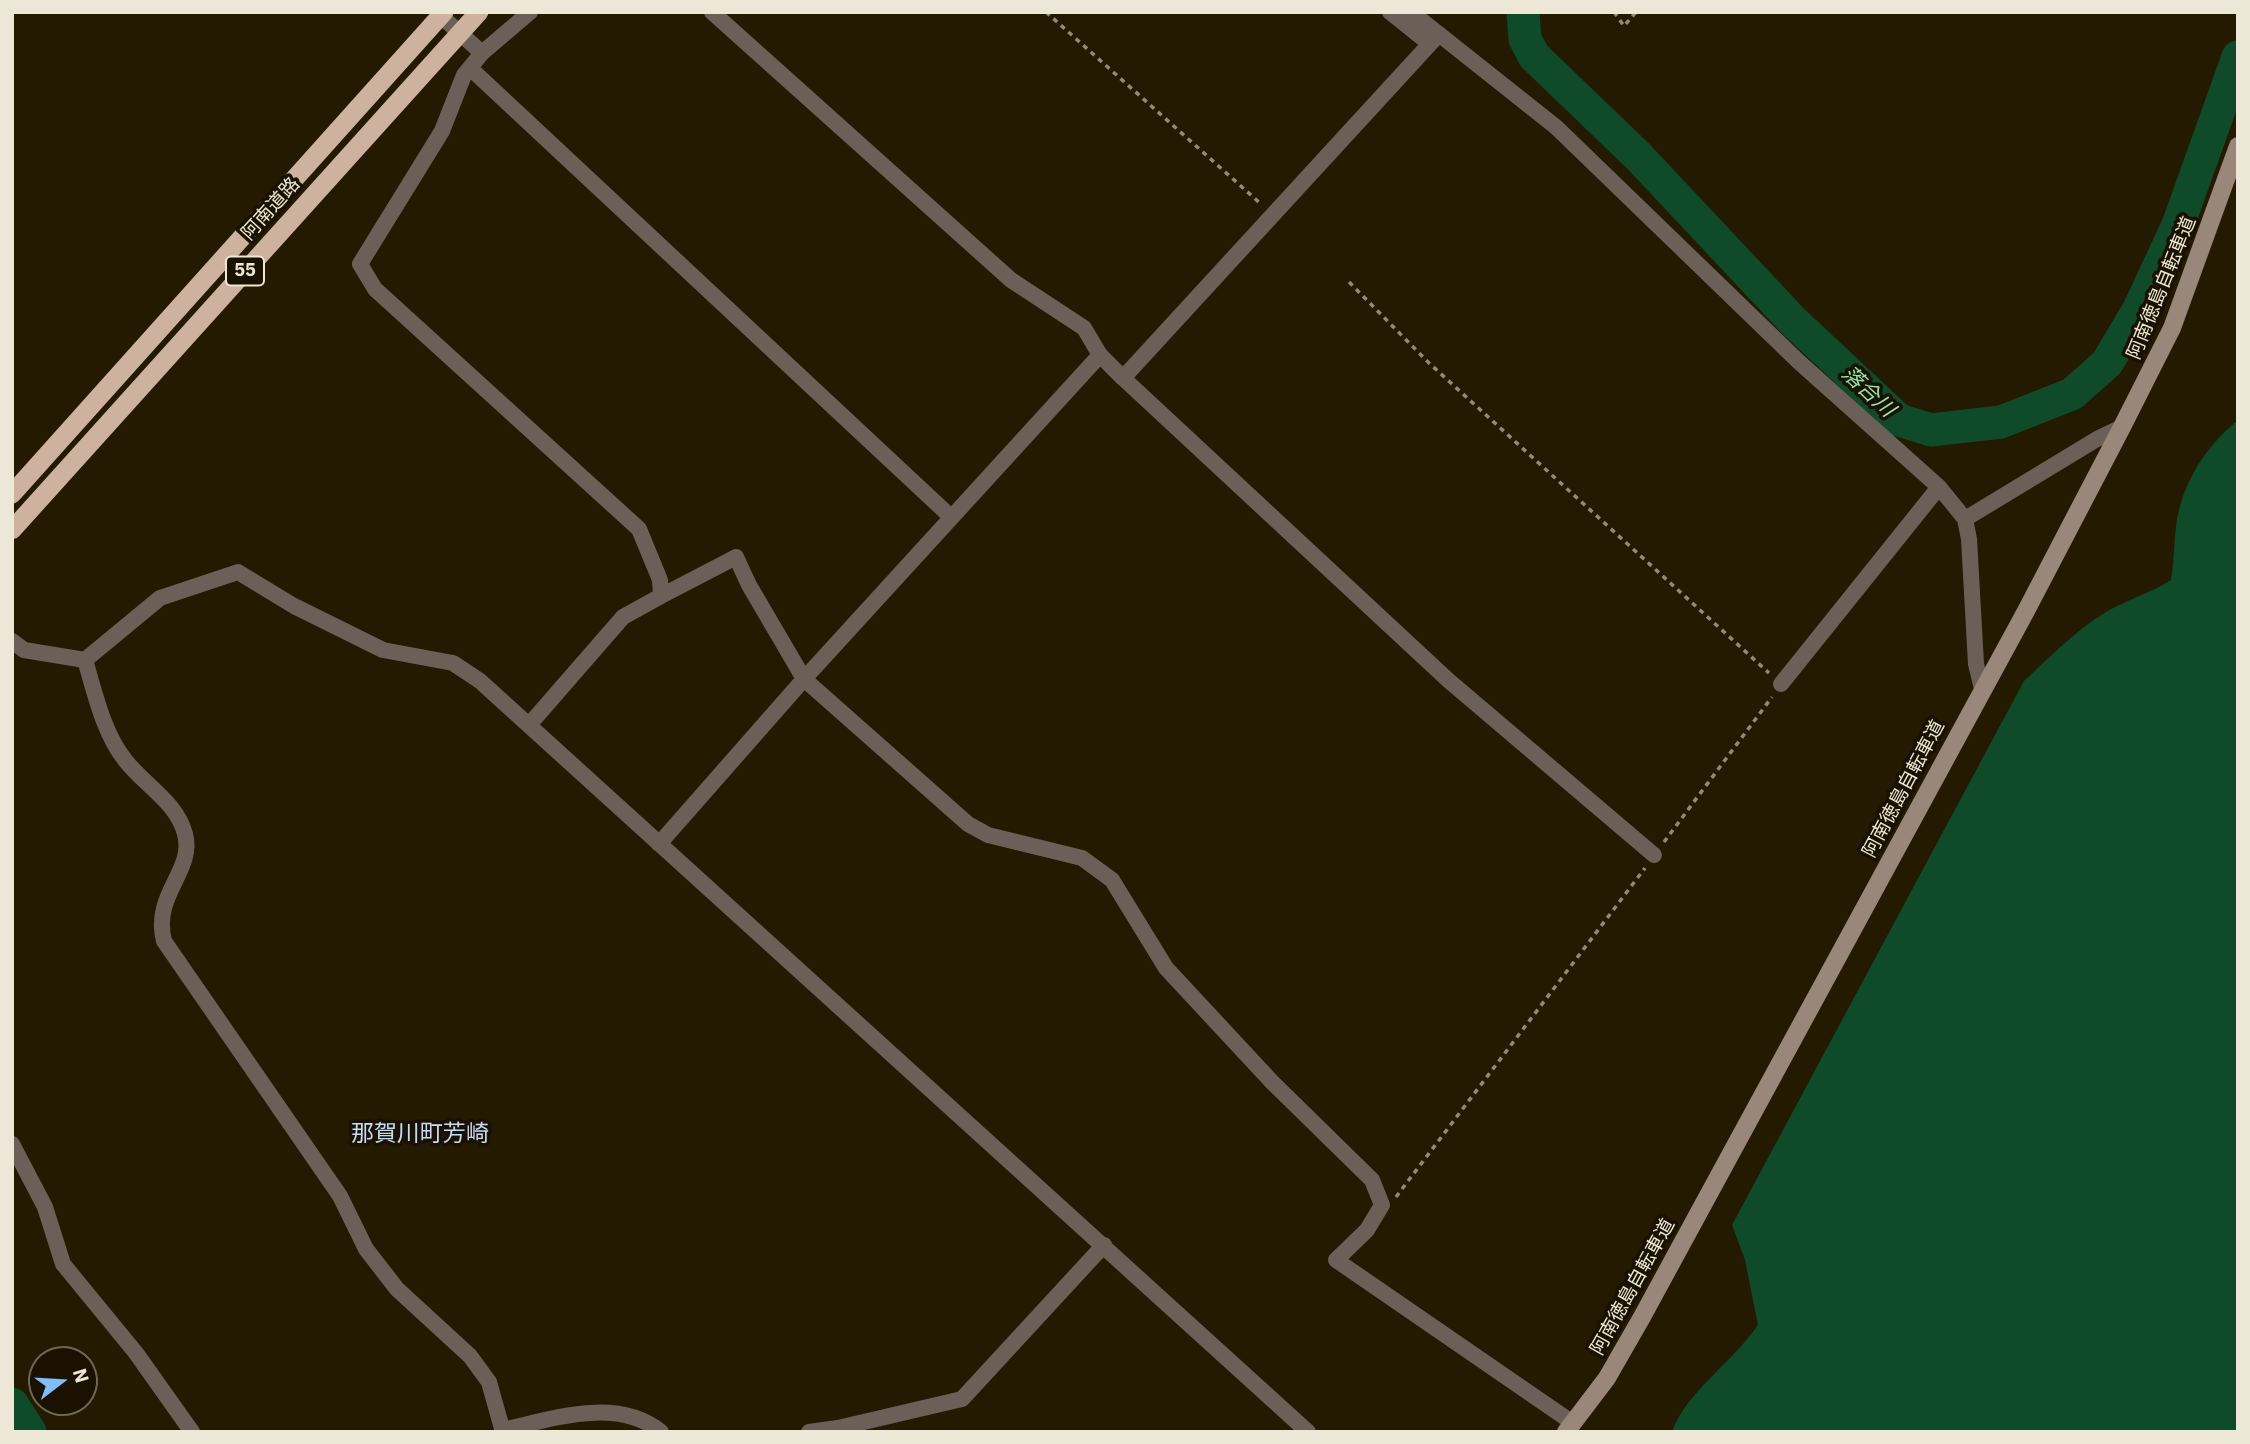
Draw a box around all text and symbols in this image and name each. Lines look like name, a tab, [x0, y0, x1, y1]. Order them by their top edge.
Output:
street label: 阿南道路	[237, 173, 305, 245]
street label: 阿南徳島自転車道	[2123, 213, 2201, 363]
road number: 55	[226, 256, 264, 286]
water label: 落合川	[1836, 361, 1900, 423]
street label: 阿南徳島自転車道	[1858, 717, 1950, 861]
district label: 那賀川町芳崎	[351, 1120, 489, 1148]
street label: 阿南徳島自転車道	[1586, 1215, 1680, 1359]
north arrow	[28, 1346, 98, 1416]
text: N	[68, 1365, 95, 1386]

